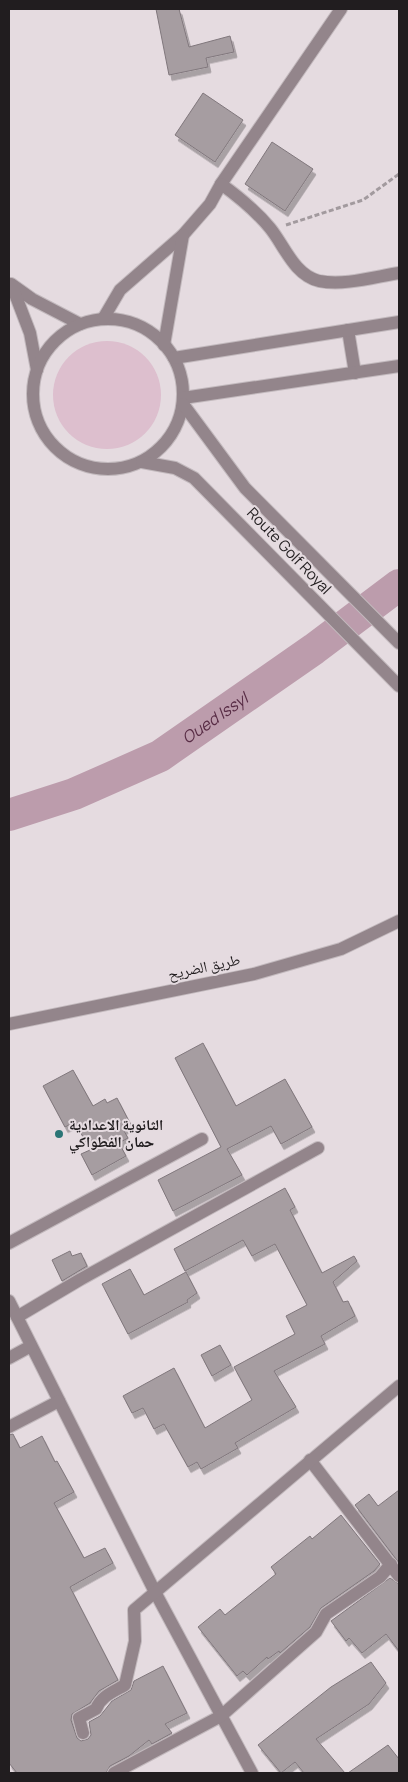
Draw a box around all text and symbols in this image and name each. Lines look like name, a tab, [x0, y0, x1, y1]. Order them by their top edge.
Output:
street label: Route Golf Royal	[242, 503, 336, 599]
water label: Oued Issyl	[177, 686, 254, 749]
street label: طريق الضريح	[166, 949, 242, 984]
place label: الثانوية الاعدادية حمان الفطواكي	[69, 1114, 163, 1154]
marker: الثانوية الاعدادية حمان الفطواكي	[53, 1128, 65, 1140]

